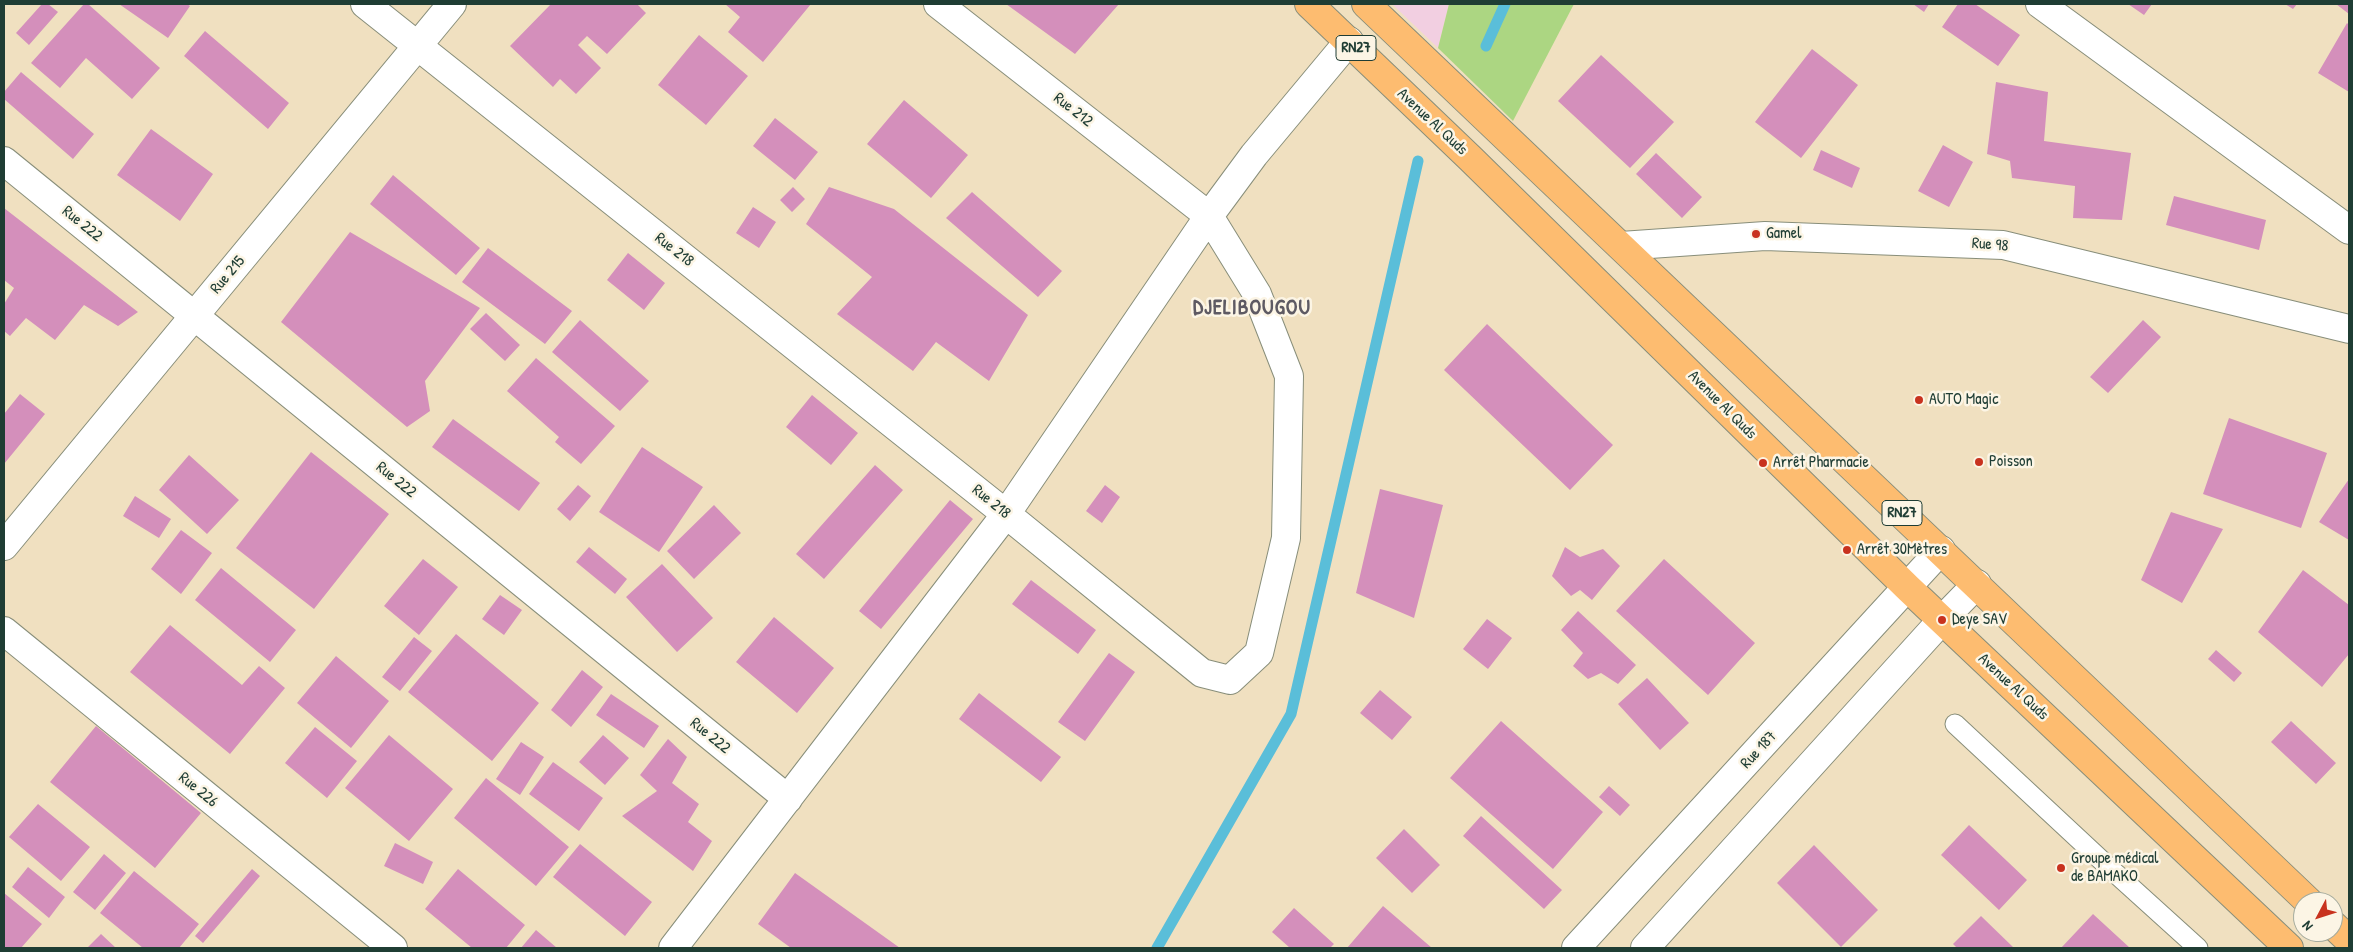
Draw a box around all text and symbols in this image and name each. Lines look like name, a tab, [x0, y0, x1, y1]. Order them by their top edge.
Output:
road number: RN27	[1336, 36, 1376, 60]
street label: Avenue Al Quds	[1393, 85, 1471, 159]
street label: Rue 212	[1050, 89, 1096, 131]
street label: Rue 222	[58, 202, 106, 246]
place label: Gamel	[1766, 224, 1801, 244]
marker: Gamel	[1750, 228, 1762, 240]
street label: Rue 218	[651, 229, 697, 271]
street label: Rue 98	[1971, 234, 2009, 256]
street label: Rue 215	[207, 252, 249, 298]
district label: DJELIBOUGOU	[1192, 295, 1312, 321]
street label: Avenue Al Quds	[1684, 367, 1760, 443]
place label: AUTO Magic	[1929, 390, 1998, 410]
marker: AUTO Magic	[1913, 394, 1925, 406]
place label: Poisson	[1989, 452, 2033, 472]
place label: Arrêt Pharmacie	[1773, 453, 1869, 473]
marker: Poisson	[1973, 456, 1985, 468]
marker: Arrêt Pharmacie	[1757, 457, 1769, 469]
street label: Rue 222	[372, 458, 420, 502]
street label: Rue 218	[968, 481, 1014, 523]
road number: RN27	[1882, 500, 1922, 526]
place label: Arrêt 30Mètres	[1857, 540, 1947, 560]
marker: Arrêt 30Mètres	[1841, 544, 1853, 556]
place label: Deye SAV	[1952, 610, 2007, 630]
marker: Deye SAV	[1936, 614, 1948, 626]
street label: Avenue Al Quds	[1974, 650, 2052, 724]
street label: Rue 222	[686, 714, 734, 758]
street label: Rue 187	[1737, 727, 1781, 773]
street label: Rue 226	[174, 768, 222, 812]
place label: Groupe médical de BAMAKO	[2071, 849, 2158, 887]
marker: Groupe médical de BAMAKO	[2055, 862, 2067, 874]
north arrow	[2293, 892, 2343, 942]
text: N	[2297, 917, 2317, 935]

